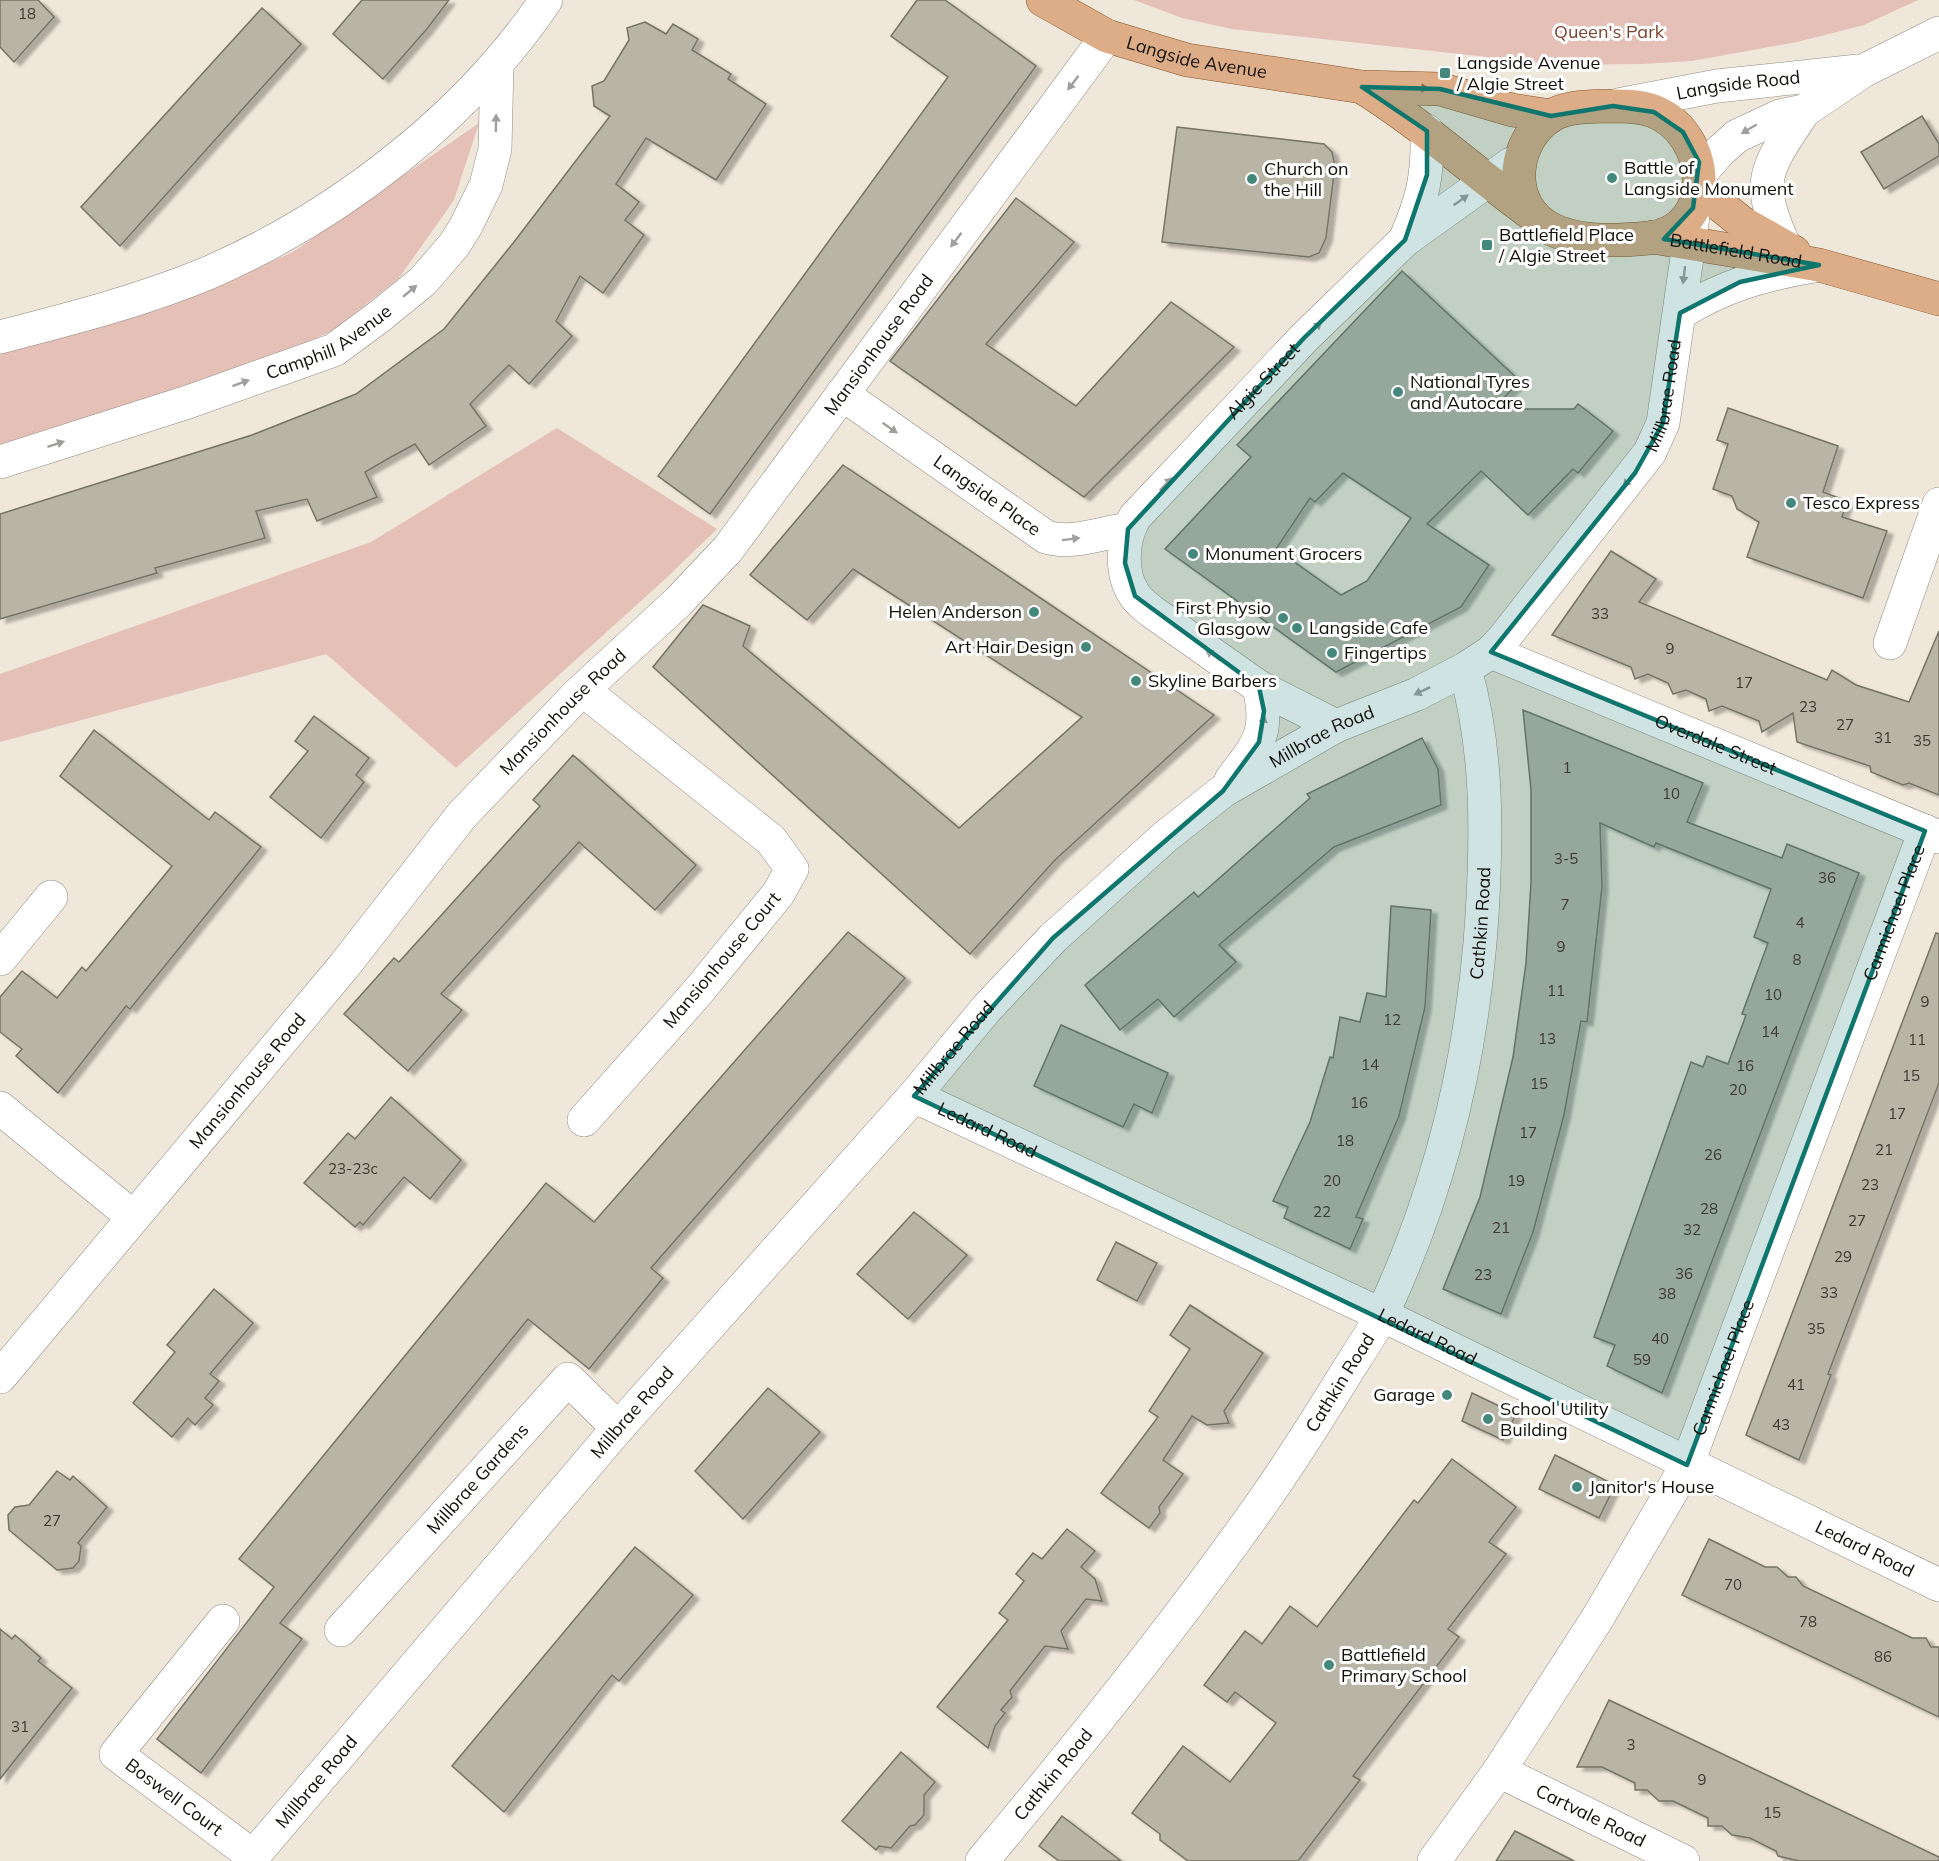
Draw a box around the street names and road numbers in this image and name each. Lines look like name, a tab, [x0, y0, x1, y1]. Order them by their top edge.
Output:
street label: Langside Avenue	[1124, 31, 1269, 83]
street label: Langside Road	[1674, 65, 1801, 105]
street label: Battlefield Road	[1668, 228, 1804, 273]
street label: Mansionhouse Road	[819, 269, 938, 419]
street label: Camphill Avenue	[263, 299, 396, 384]
street label: Algie Street	[1221, 338, 1305, 424]
street label: Millbrae Road	[1640, 338, 1686, 455]
street label: Langside Place	[929, 450, 1045, 541]
street label: Mansionhouse Road	[495, 643, 631, 780]
street label: Millbrae Road	[1265, 700, 1377, 773]
street label: Overdale Street	[1651, 709, 1780, 780]
street label: Carmichael Place	[1858, 841, 1930, 984]
street label: Cathkin Road	[1464, 867, 1495, 981]
street label: Mansionhouse Court	[658, 887, 785, 1033]
street label: Millbrae Road	[908, 996, 999, 1099]
street label: Mansionhouse Road	[184, 1008, 311, 1153]
street label: Ledard Road	[934, 1097, 1041, 1163]
street label: Carmichael Place	[1687, 1296, 1759, 1439]
street label: Ledard Road	[1374, 1303, 1481, 1370]
street label: Cathkin Road	[1300, 1329, 1380, 1436]
street label: Millbrae Road	[585, 1361, 679, 1463]
street label: Millbrae Gardens	[421, 1418, 533, 1539]
street label: Ledard Road	[1812, 1515, 1918, 1582]
street label: Cathkin Road	[1008, 1723, 1098, 1825]
street label: Millbrae Road	[270, 1730, 362, 1833]
street label: Boswell Court	[121, 1753, 228, 1841]
street label: Cartvale Road	[1532, 1779, 1650, 1852]

